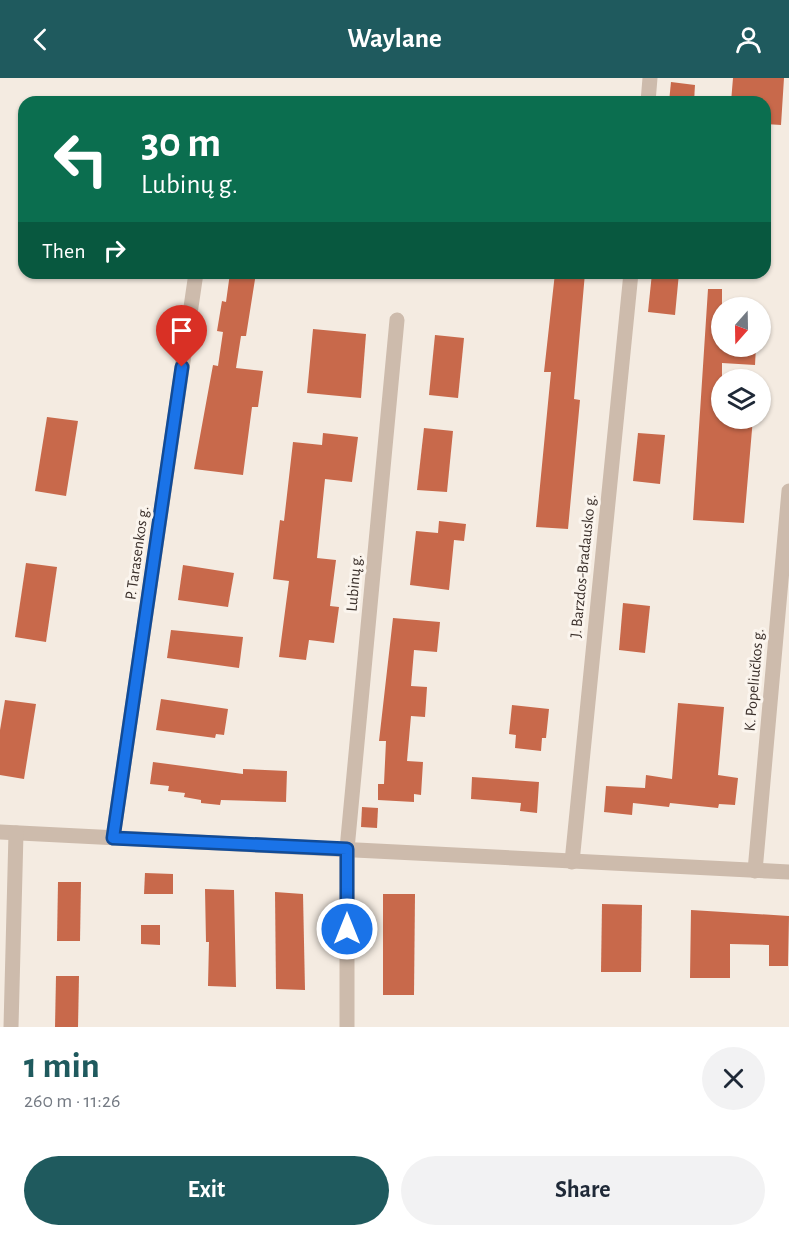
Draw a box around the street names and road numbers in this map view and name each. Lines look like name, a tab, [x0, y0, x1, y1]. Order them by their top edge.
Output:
street label: J. Barzdos-Bradausko g.	[568, 493, 598, 639]
street label: P. Tarasenkos g.	[122, 505, 152, 601]
street label: Lubinų g.	[344, 554, 364, 612]
street label: K. Popeliučkos g.	[742, 628, 766, 732]

